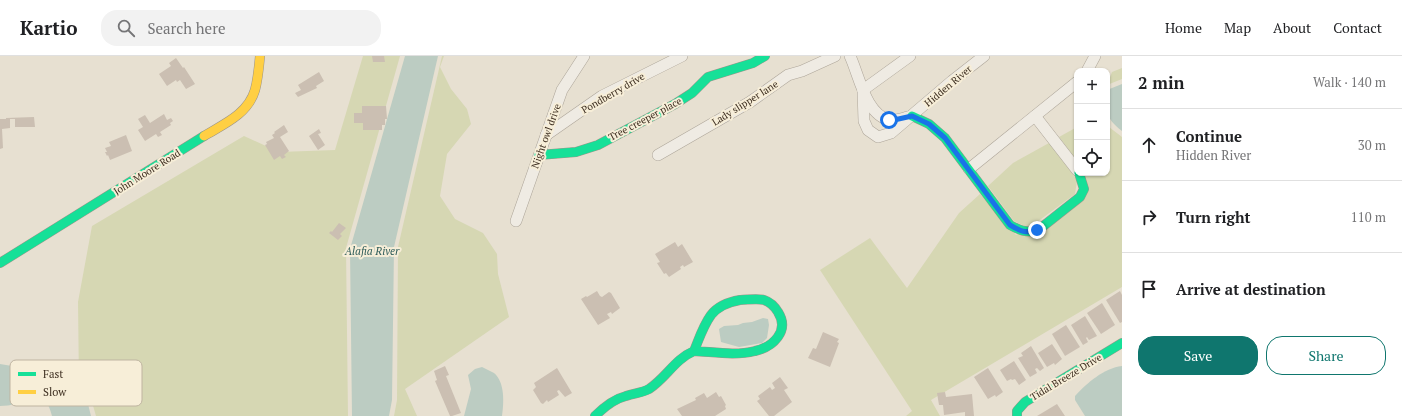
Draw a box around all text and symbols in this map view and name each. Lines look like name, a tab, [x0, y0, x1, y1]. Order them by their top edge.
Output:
search box	[101, 10, 381, 46]
text: Kartio	[20, 15, 77, 40]
icon: search	[115, 17, 137, 39]
text: Search here	[147, 18, 225, 38]
text: Home	[1165, 18, 1202, 37]
text: Map	[1224, 18, 1251, 37]
text: About	[1273, 18, 1311, 37]
text: Contact	[1333, 18, 1382, 37]
street label: Hidden River	[922, 62, 974, 110]
map controls	[1074, 68, 1110, 176]
button: +	[1074, 68, 1110, 104]
street label: Pondberry drive	[579, 70, 647, 116]
text: 2 min	[1138, 71, 1185, 94]
text: Walk · 140 m	[1313, 73, 1386, 91]
street label: Lady slipper lane	[710, 77, 780, 129]
street label: Tree creeper place	[606, 94, 684, 144]
street label: Night owl drive	[528, 102, 564, 170]
button: −	[1074, 104, 1110, 140]
route start	[880, 111, 898, 129]
text: Continue	[1176, 126, 1242, 146]
icon: ahead	[1138, 134, 1160, 156]
text: 30 m	[1358, 136, 1386, 154]
button: locate	[1074, 140, 1110, 176]
street label: John Moore Road	[111, 146, 183, 198]
text: Hidden River	[1176, 146, 1251, 164]
icon: right	[1138, 206, 1160, 228]
text: Turn right	[1176, 207, 1251, 227]
text: 110 m	[1351, 208, 1386, 226]
route end	[1028, 221, 1046, 239]
water label: Alafia River	[344, 244, 400, 258]
icon: arrive	[1138, 278, 1160, 300]
text: Arrive at destination	[1176, 279, 1326, 299]
button: Save	[1138, 336, 1258, 375]
button: Share	[1266, 336, 1386, 375]
street label: Tidal Breeze Drive	[1028, 351, 1104, 403]
legend	[10, 360, 142, 406]
text: Fast	[43, 367, 63, 381]
text: Slow	[43, 385, 67, 399]

